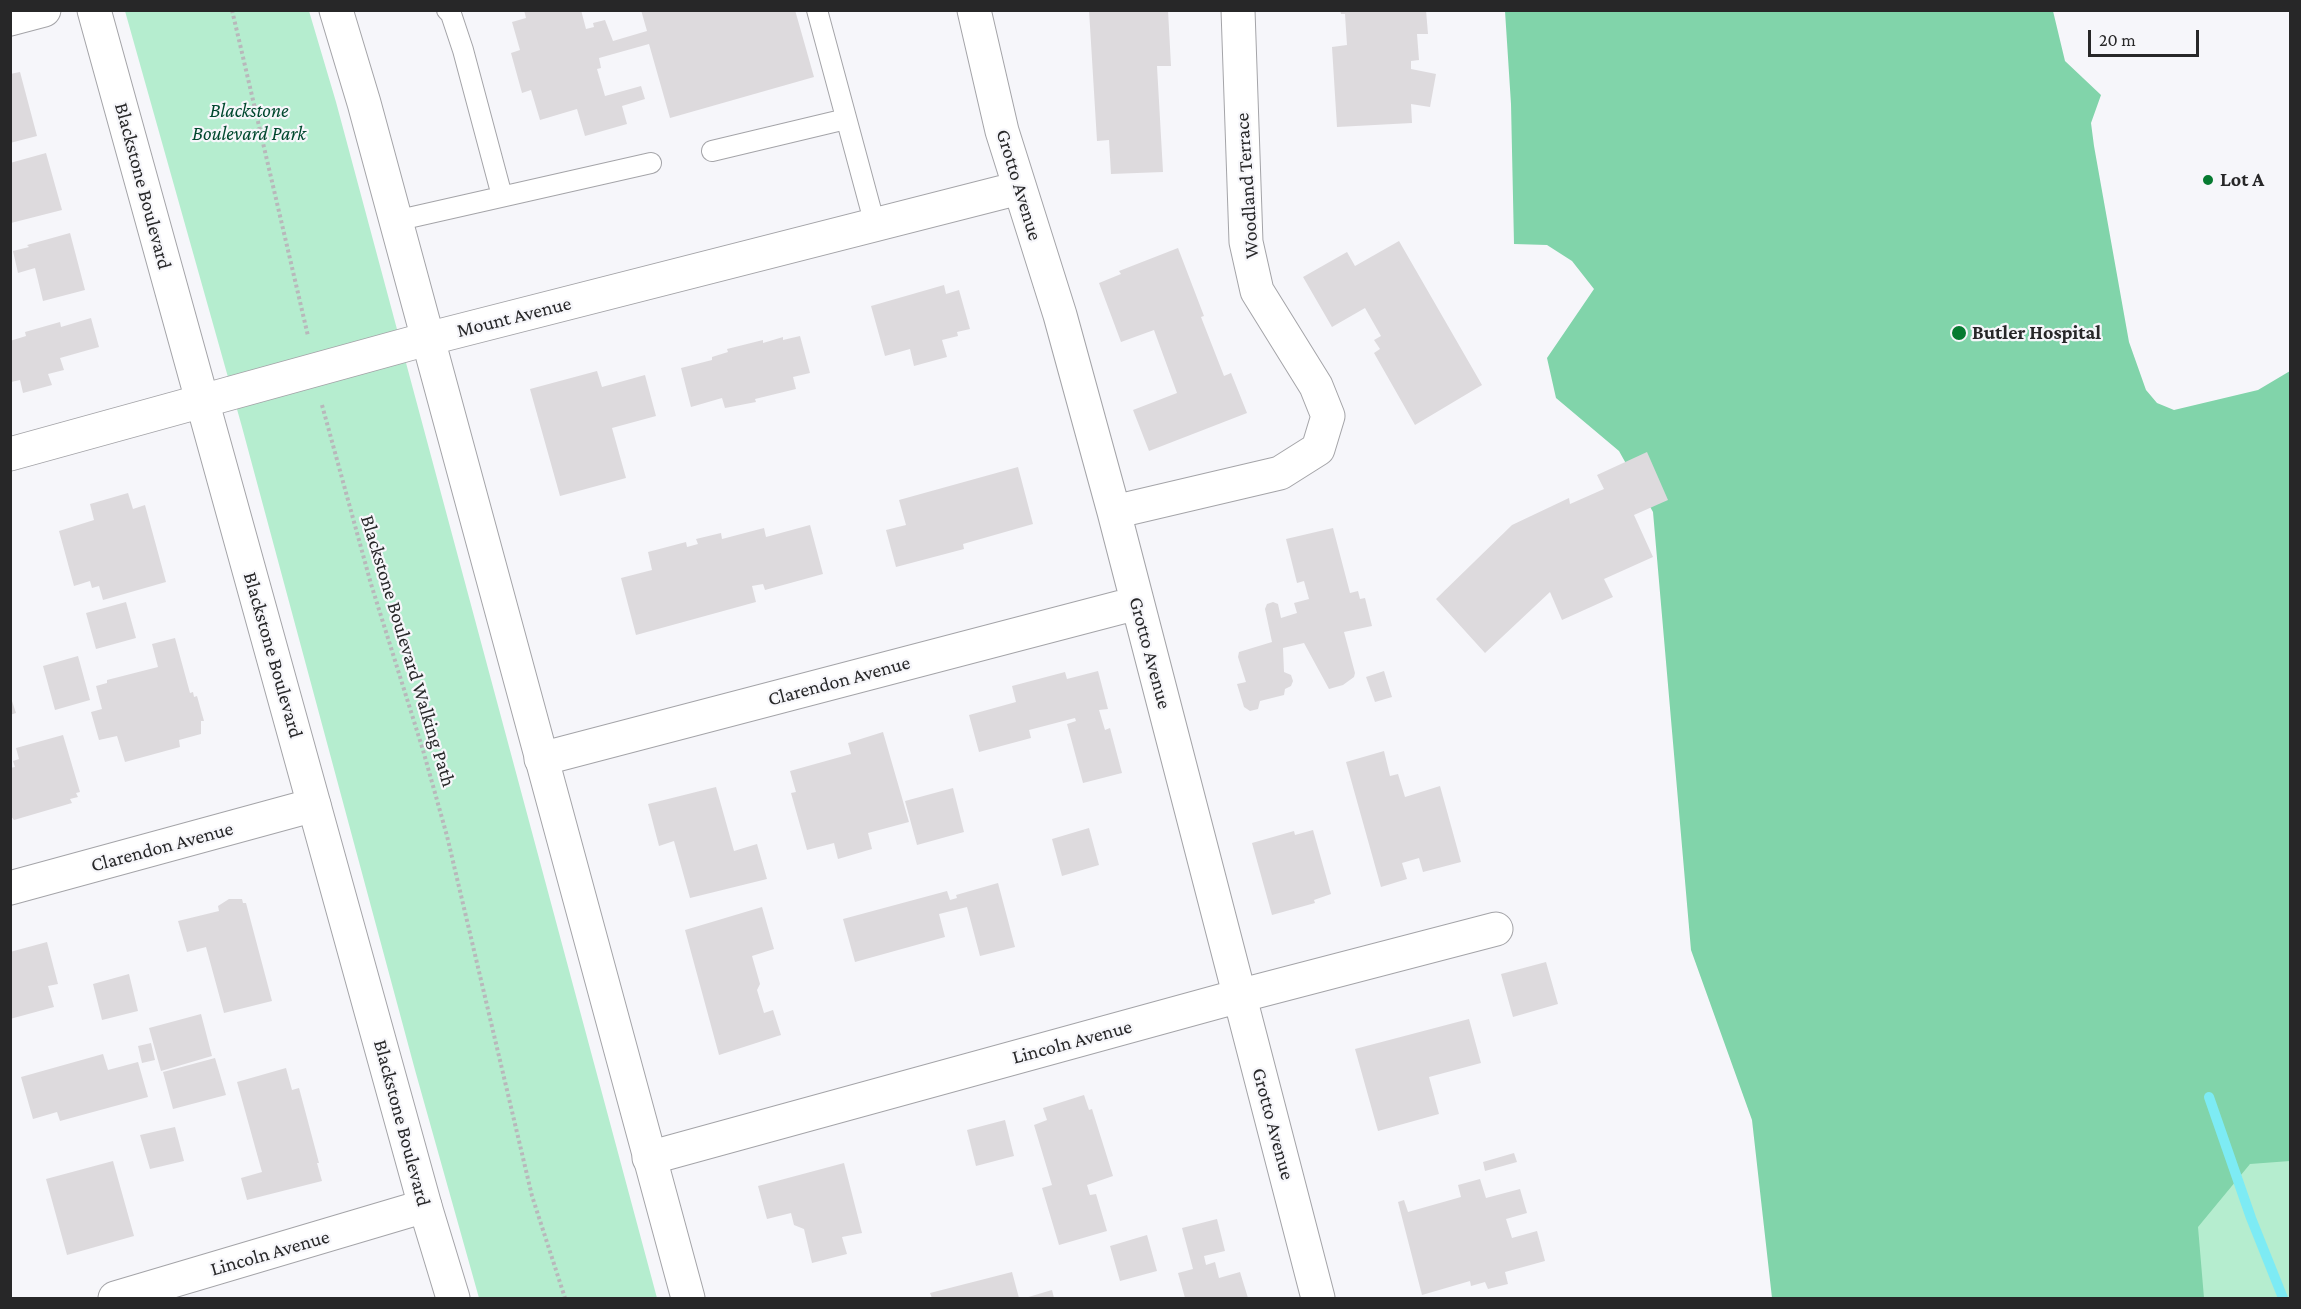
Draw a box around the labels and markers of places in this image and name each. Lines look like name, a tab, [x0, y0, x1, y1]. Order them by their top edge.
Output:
place label: Lot A	[2220, 168, 2264, 192]
marker: Lot A	[2201, 173, 2215, 187]
place label: Butler Hospital	[1972, 321, 2101, 345]
marker: Butler Hospital	[1950, 324, 1968, 342]

